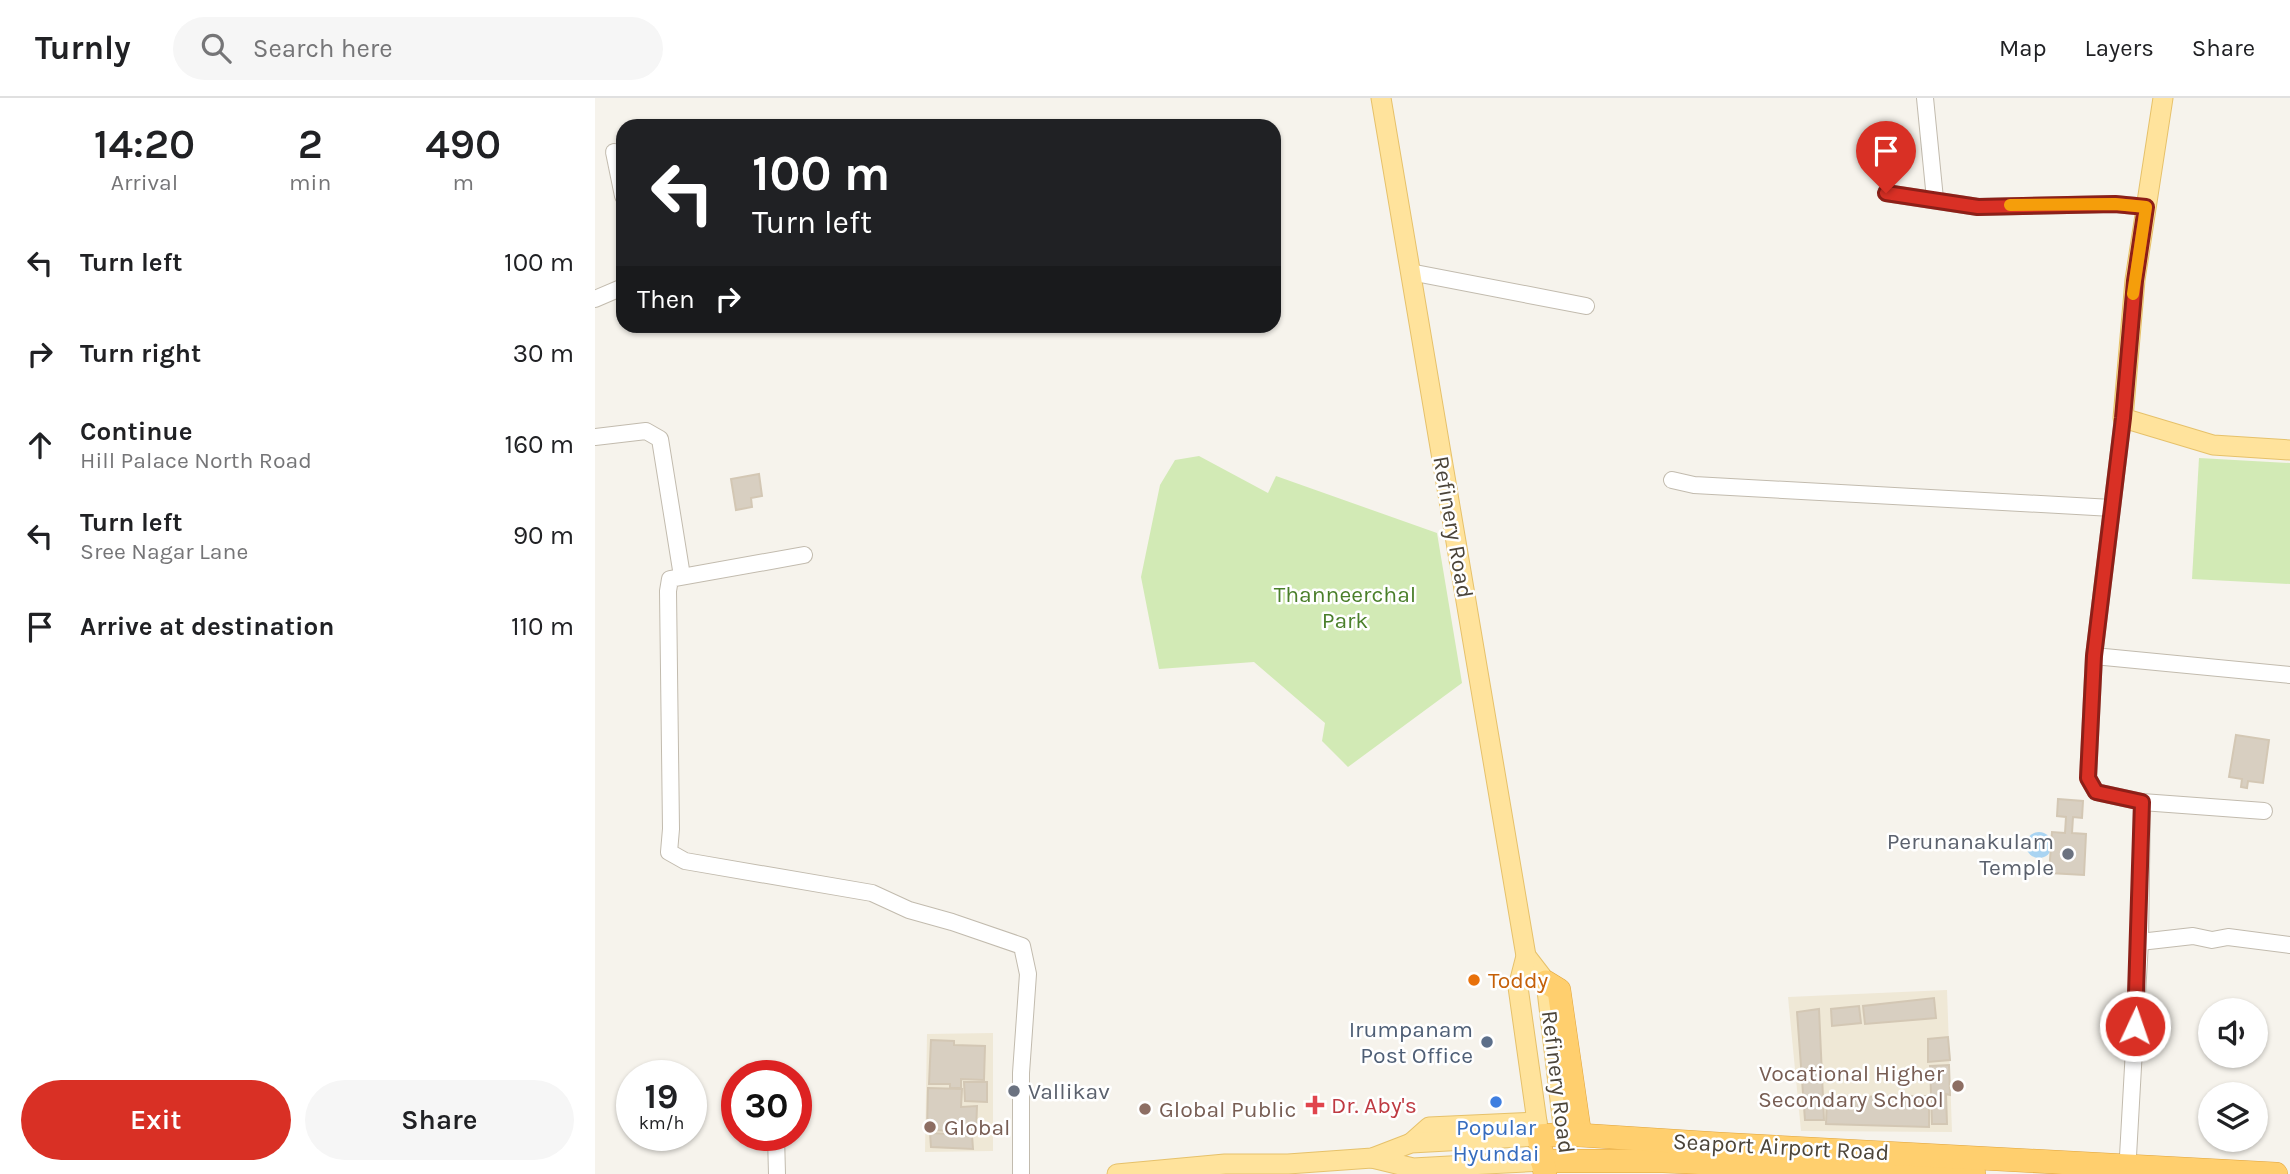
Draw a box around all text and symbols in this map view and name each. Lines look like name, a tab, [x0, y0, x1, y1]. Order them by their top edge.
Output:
search box	[173, 17, 663, 80]
text: Turnly	[35, 29, 131, 67]
icon: search	[197, 29, 235, 67]
text: Search here	[253, 33, 393, 64]
text: Map	[1999, 34, 2047, 62]
text: Layers	[2085, 34, 2154, 62]
text: Share	[2192, 34, 2255, 62]
text: 14:20	[94, 119, 195, 169]
text: 2	[298, 119, 323, 169]
text: 490	[425, 119, 501, 169]
pin	[1856, 121, 1916, 193]
icon: arrive	[1867, 132, 1905, 170]
text: 100 m	[752, 145, 890, 202]
icon: left	[637, 147, 728, 238]
text: Arrival	[111, 169, 178, 196]
text: min	[289, 169, 331, 196]
text: m	[452, 169, 474, 196]
text: Turn left	[752, 204, 872, 241]
icon: left	[21, 244, 59, 282]
text: Turn left	[80, 247, 182, 278]
text: 100 m	[504, 247, 574, 278]
icon: right	[709, 280, 747, 318]
text: Then	[637, 284, 695, 315]
icon: right	[21, 335, 59, 373]
text: Turn right	[80, 338, 201, 369]
text: 30 m	[513, 338, 574, 369]
text: Continue	[80, 416, 192, 447]
icon: ahead	[21, 426, 59, 464]
text: 160 m	[505, 429, 574, 460]
text: Hill Palace North Road	[80, 447, 312, 474]
street label: Refinery Road	[1427, 454, 1479, 600]
text: Turn left	[80, 507, 182, 538]
icon: left	[21, 517, 59, 555]
text: 90 m	[513, 520, 574, 551]
text: Sree Nagar Lane	[80, 538, 248, 565]
park label: Thanneerchal Park	[1274, 581, 1416, 634]
icon: arrive	[21, 608, 59, 646]
text: Arrive at destination	[80, 611, 334, 642]
text: 110 m	[511, 611, 574, 642]
place label: Perunanakulam Temple	[1887, 828, 2054, 881]
marker: Perunanakulam Temple	[2060, 846, 2076, 862]
place label: Toddy	[1488, 967, 1549, 994]
marker: Toddy	[1466, 972, 1482, 988]
position arrow	[2098, 989, 2172, 1063]
map controls	[2198, 998, 2268, 1152]
button: sound	[2198, 998, 2268, 1068]
street label: Refinery Road	[1536, 1009, 1580, 1155]
place label: Irumpanam Post Office	[1349, 1016, 1473, 1069]
marker: Irumpanam Post Office	[1479, 1034, 1495, 1050]
speed limit sign: 30	[721, 1060, 812, 1151]
place label: Vocational Higher Secondary School	[1758, 1060, 1945, 1113]
text: 19	[645, 1076, 678, 1117]
place label: Vallikav	[1028, 1078, 1110, 1105]
marker: Vocational Higher Secondary School	[1950, 1078, 1966, 1094]
button: Exit	[21, 1080, 291, 1160]
button: Share	[305, 1080, 574, 1160]
button: layers	[2198, 1082, 2268, 1152]
marker: Vallikav	[1006, 1083, 1022, 1099]
place label: Dr. Aby's	[1331, 1092, 1417, 1119]
marker: Popular Hyundai	[1488, 1094, 1504, 1110]
marker: Dr. Aby's	[1305, 1095, 1325, 1115]
place label: Global Public	[1159, 1096, 1296, 1123]
marker: Global Public	[1137, 1101, 1153, 1117]
text: km/h	[639, 1112, 684, 1134]
place label: Global	[944, 1114, 1011, 1141]
place label: Popular Hyundai	[1452, 1114, 1540, 1167]
marker: Global	[922, 1119, 938, 1135]
street label: Seaport Airport Road	[1672, 1128, 1890, 1166]

